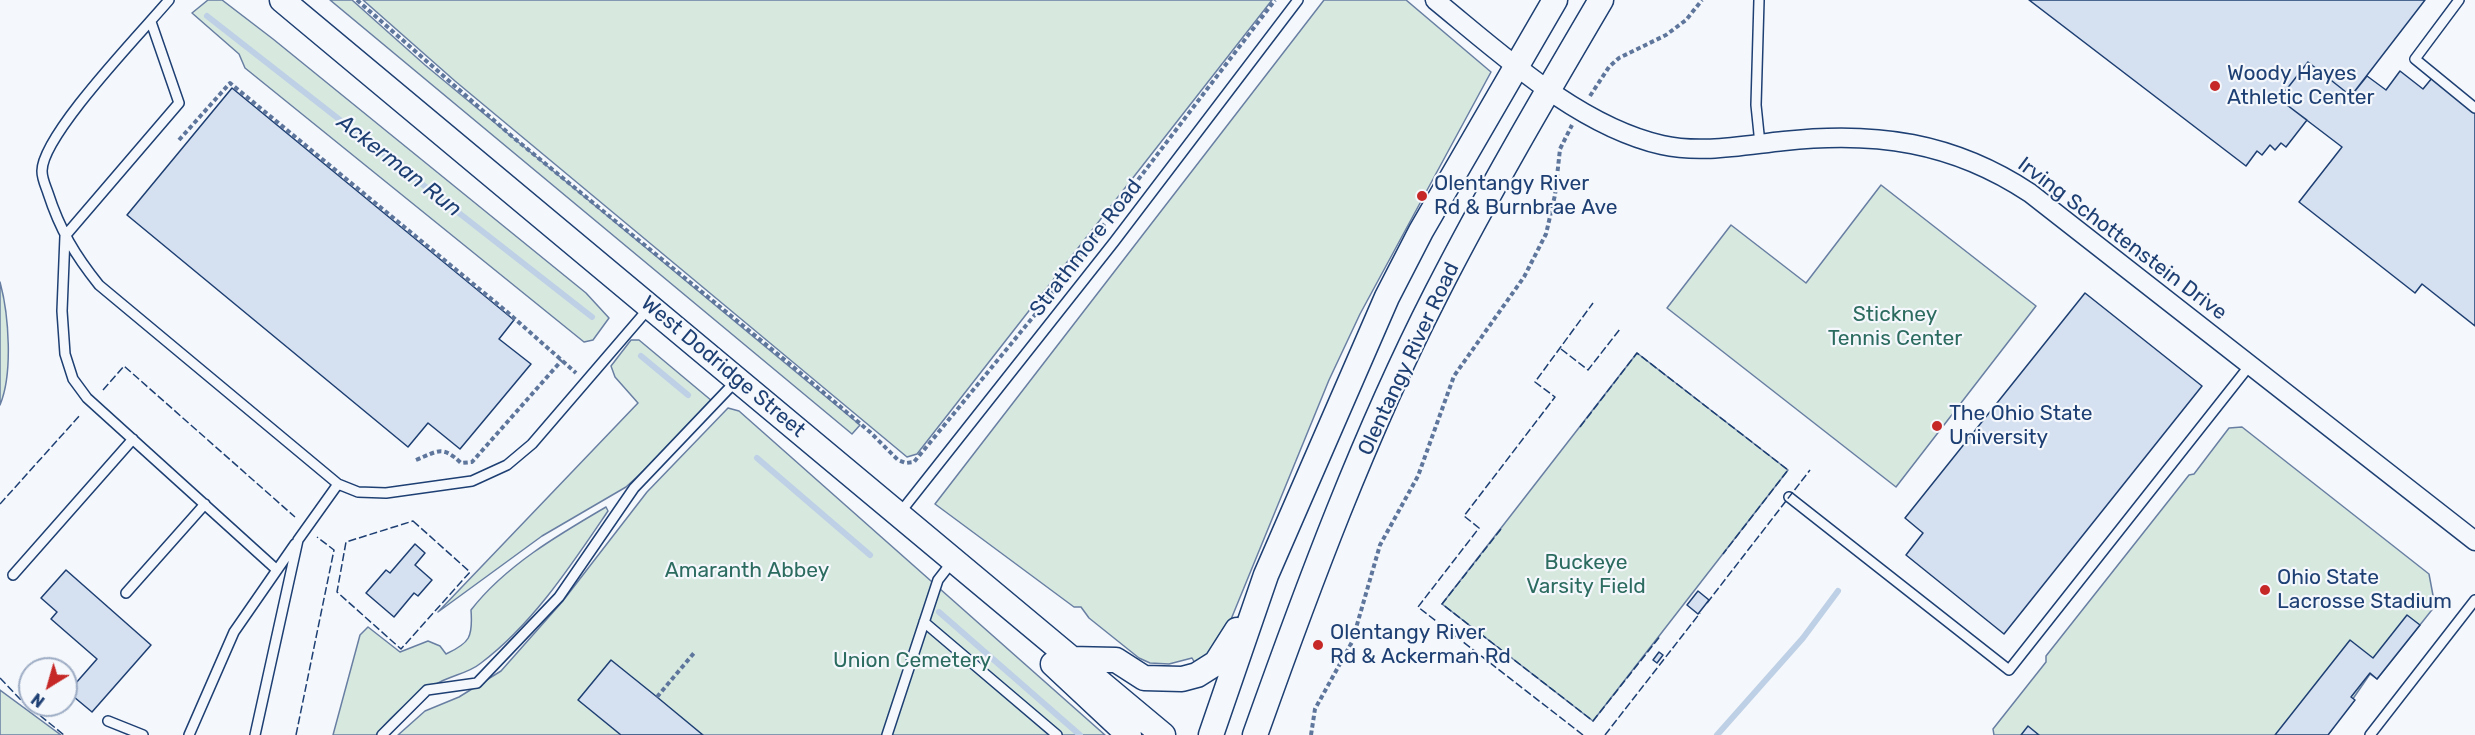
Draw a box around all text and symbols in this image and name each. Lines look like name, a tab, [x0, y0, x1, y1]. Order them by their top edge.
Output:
place label: Woody Hayes Athletic Center	[2227, 61, 2375, 111]
marker: Woody Hayes Athletic Center	[2208, 79, 2222, 93]
water label: Ackerman Run	[332, 109, 466, 223]
street label: Irving Schottenstein Drive	[2012, 152, 2232, 326]
place label: Olentangy River Rd & Burnbrae Ave	[1434, 171, 1618, 221]
street label: Strathmore Road	[1025, 175, 1147, 321]
marker: Olentangy River Rd & Burnbrae Ave	[1415, 189, 1429, 203]
street label: Olentangy River Road	[1353, 258, 1465, 460]
street label: West Dodridge Street	[636, 291, 810, 443]
park label: Stickney Tennis Center	[1828, 302, 1962, 352]
place label: The Ohio State University	[1949, 401, 2092, 451]
marker: The Ohio State University	[1930, 419, 1944, 433]
park label: Buckeye Varsity Field	[1526, 550, 1646, 600]
park label: Amaranth Abbey	[665, 558, 829, 584]
place label: Ohio State Lacrosse Stadium	[2277, 565, 2452, 615]
marker: Ohio State Lacrosse Stadium	[2258, 583, 2272, 597]
place label: Olentangy River Rd & Ackerman Rd	[1330, 620, 1511, 670]
marker: Olentangy River Rd & Ackerman Rd	[1311, 638, 1325, 652]
park label: Union Cemetery	[833, 648, 991, 674]
north arrow	[18, 657, 78, 717]
text: N	[28, 689, 48, 711]

